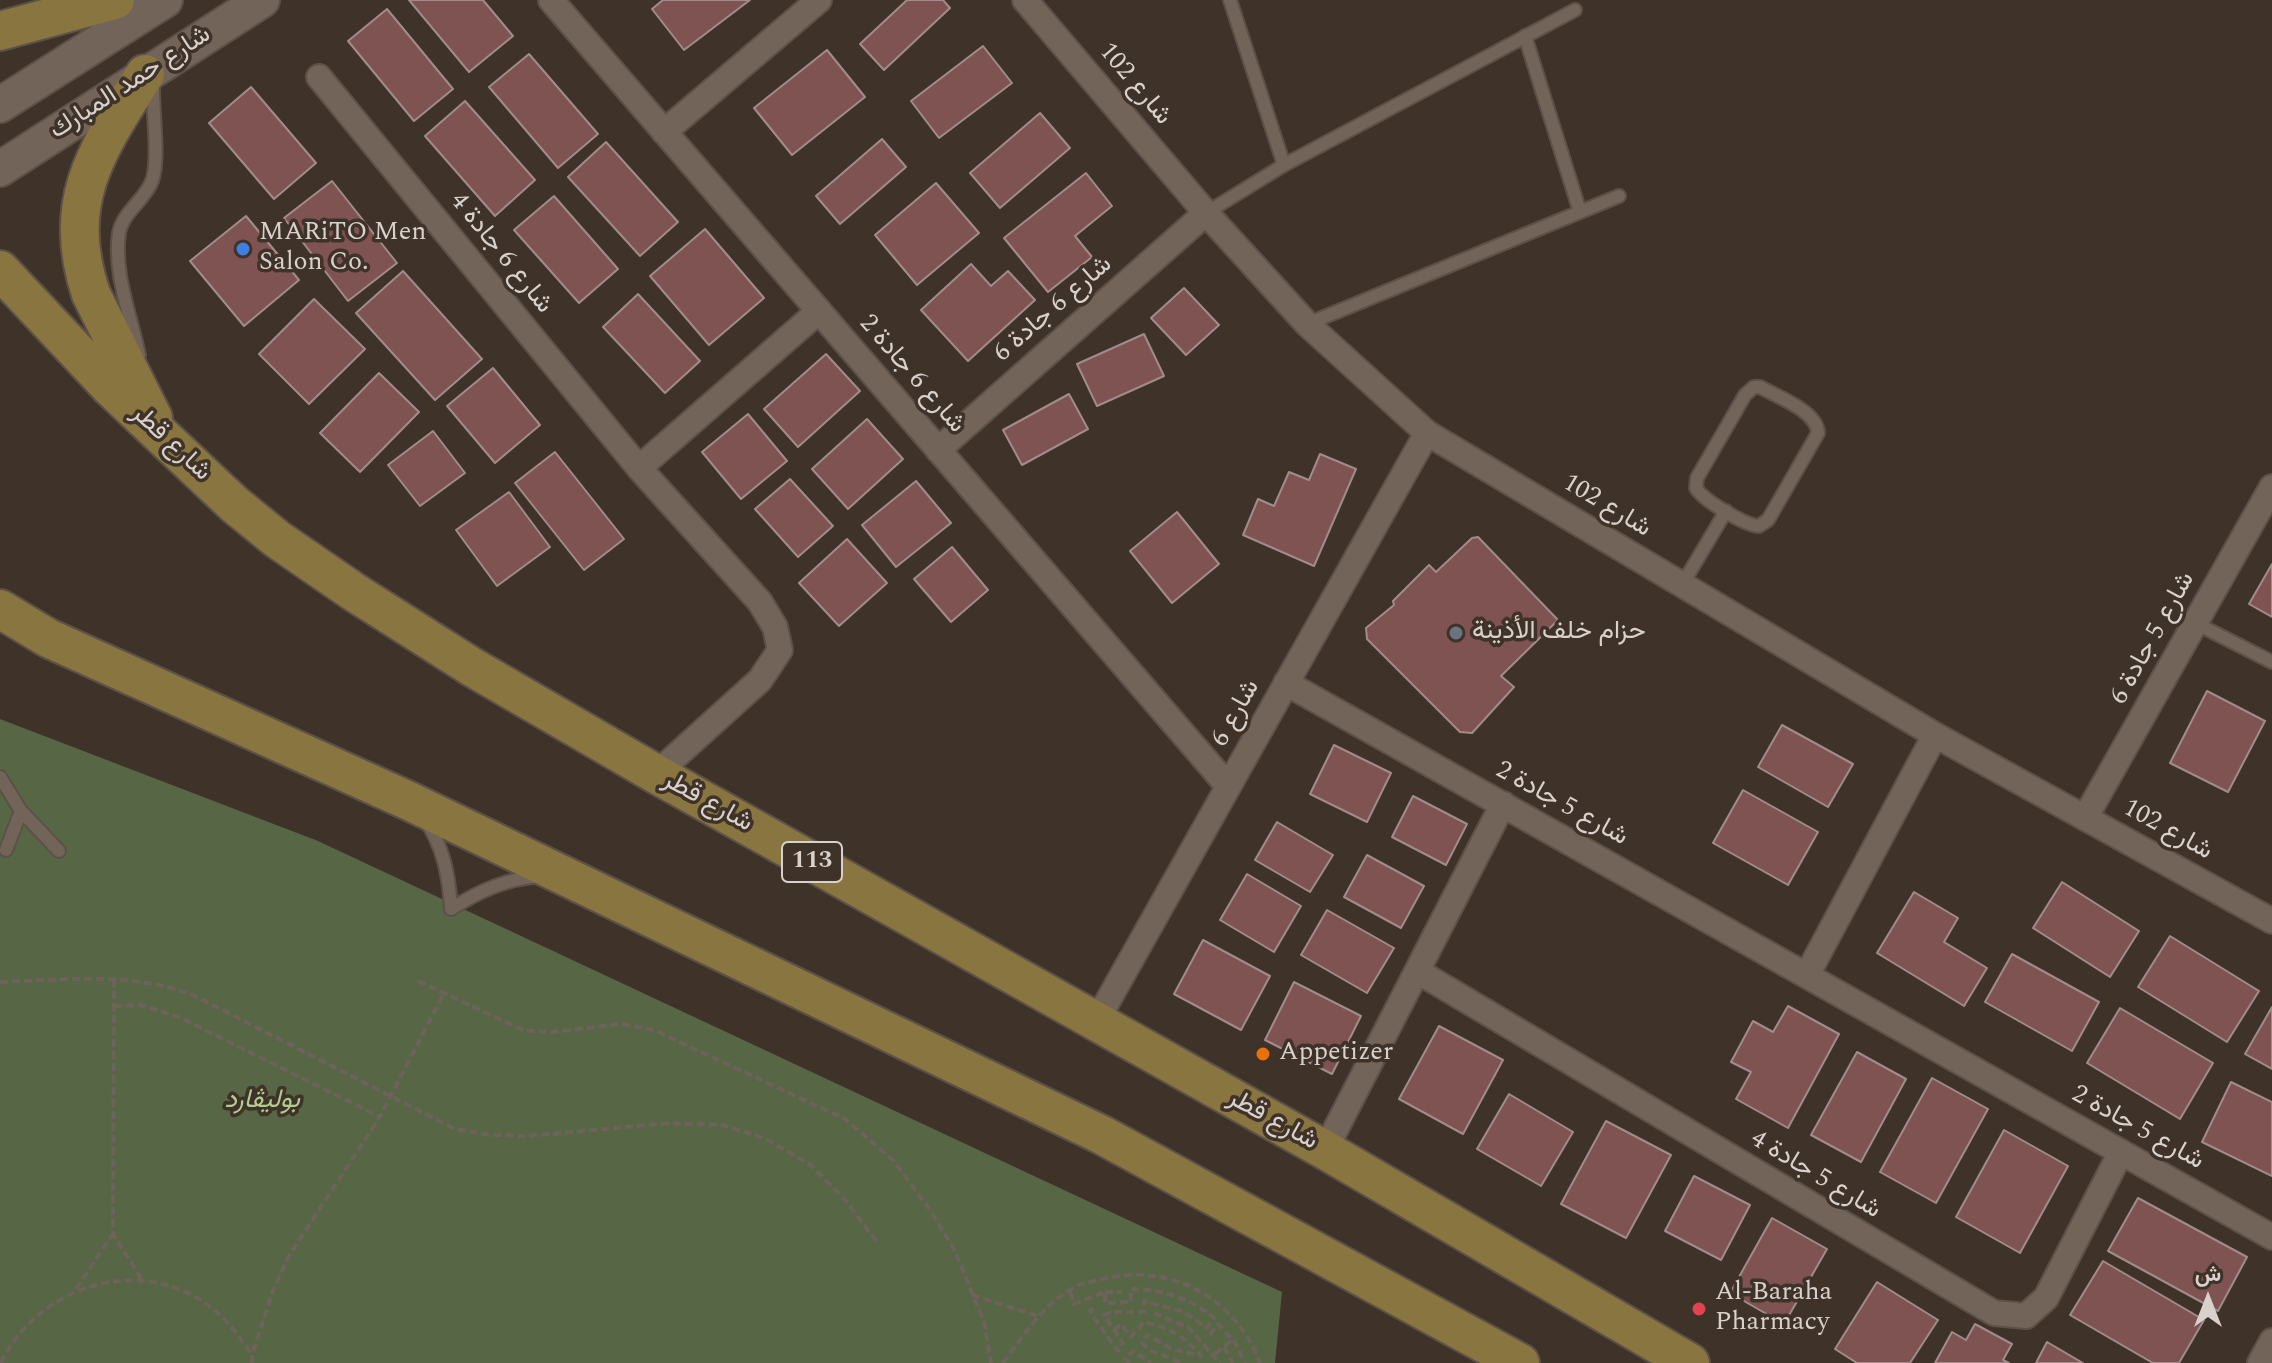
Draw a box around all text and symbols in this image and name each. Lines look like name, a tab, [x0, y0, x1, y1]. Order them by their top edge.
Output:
street label: شارع حمد المبارك	[45, 20, 217, 148]
street label: شارع 102	[1091, 38, 1177, 132]
street label: شارع 6 جادة 4	[442, 187, 558, 321]
place label: MARiTO Men Salon Co.	[259, 218, 426, 280]
marker: MARiTO Men Salon Co.	[234, 240, 252, 258]
street label: شارع 6 جادة 6	[988, 250, 1120, 370]
street label: شارع 6 جادة 2	[851, 309, 971, 441]
street label: شارع قطر	[123, 399, 217, 489]
street label: شارع 102	[1556, 468, 1656, 546]
street label: شارع 5 جادة 6	[2105, 567, 2203, 711]
place label: حزام خلف الأذينة	[1472, 617, 1646, 649]
marker: حزام خلف الأذينة	[1447, 624, 1465, 642]
street label: شارع 6	[1206, 675, 1268, 753]
street label: شارع 5 جادة 2	[1489, 756, 1633, 854]
street label: شارع قطر	[656, 766, 758, 840]
street label: شارع 102	[2117, 794, 2217, 868]
road number: 113	[782, 842, 842, 882]
place label: Appetizer	[1279, 1038, 1393, 1070]
marker: Appetizer	[1254, 1045, 1272, 1063]
street label: شارع 5 جادة 2	[2065, 1080, 2209, 1178]
street label: شارع قطر	[1221, 1084, 1323, 1158]
park label: بوليڤارد	[224, 1086, 300, 1118]
street label: شارع 5 جادة 4	[1744, 1125, 1886, 1227]
text: ش	[2195, 1258, 2221, 1291]
north arrow	[2168, 1259, 2248, 1339]
place label: Al-Baraha Pharmacy	[1715, 1278, 1832, 1340]
marker: Al-Baraha Pharmacy	[1690, 1300, 1708, 1318]

